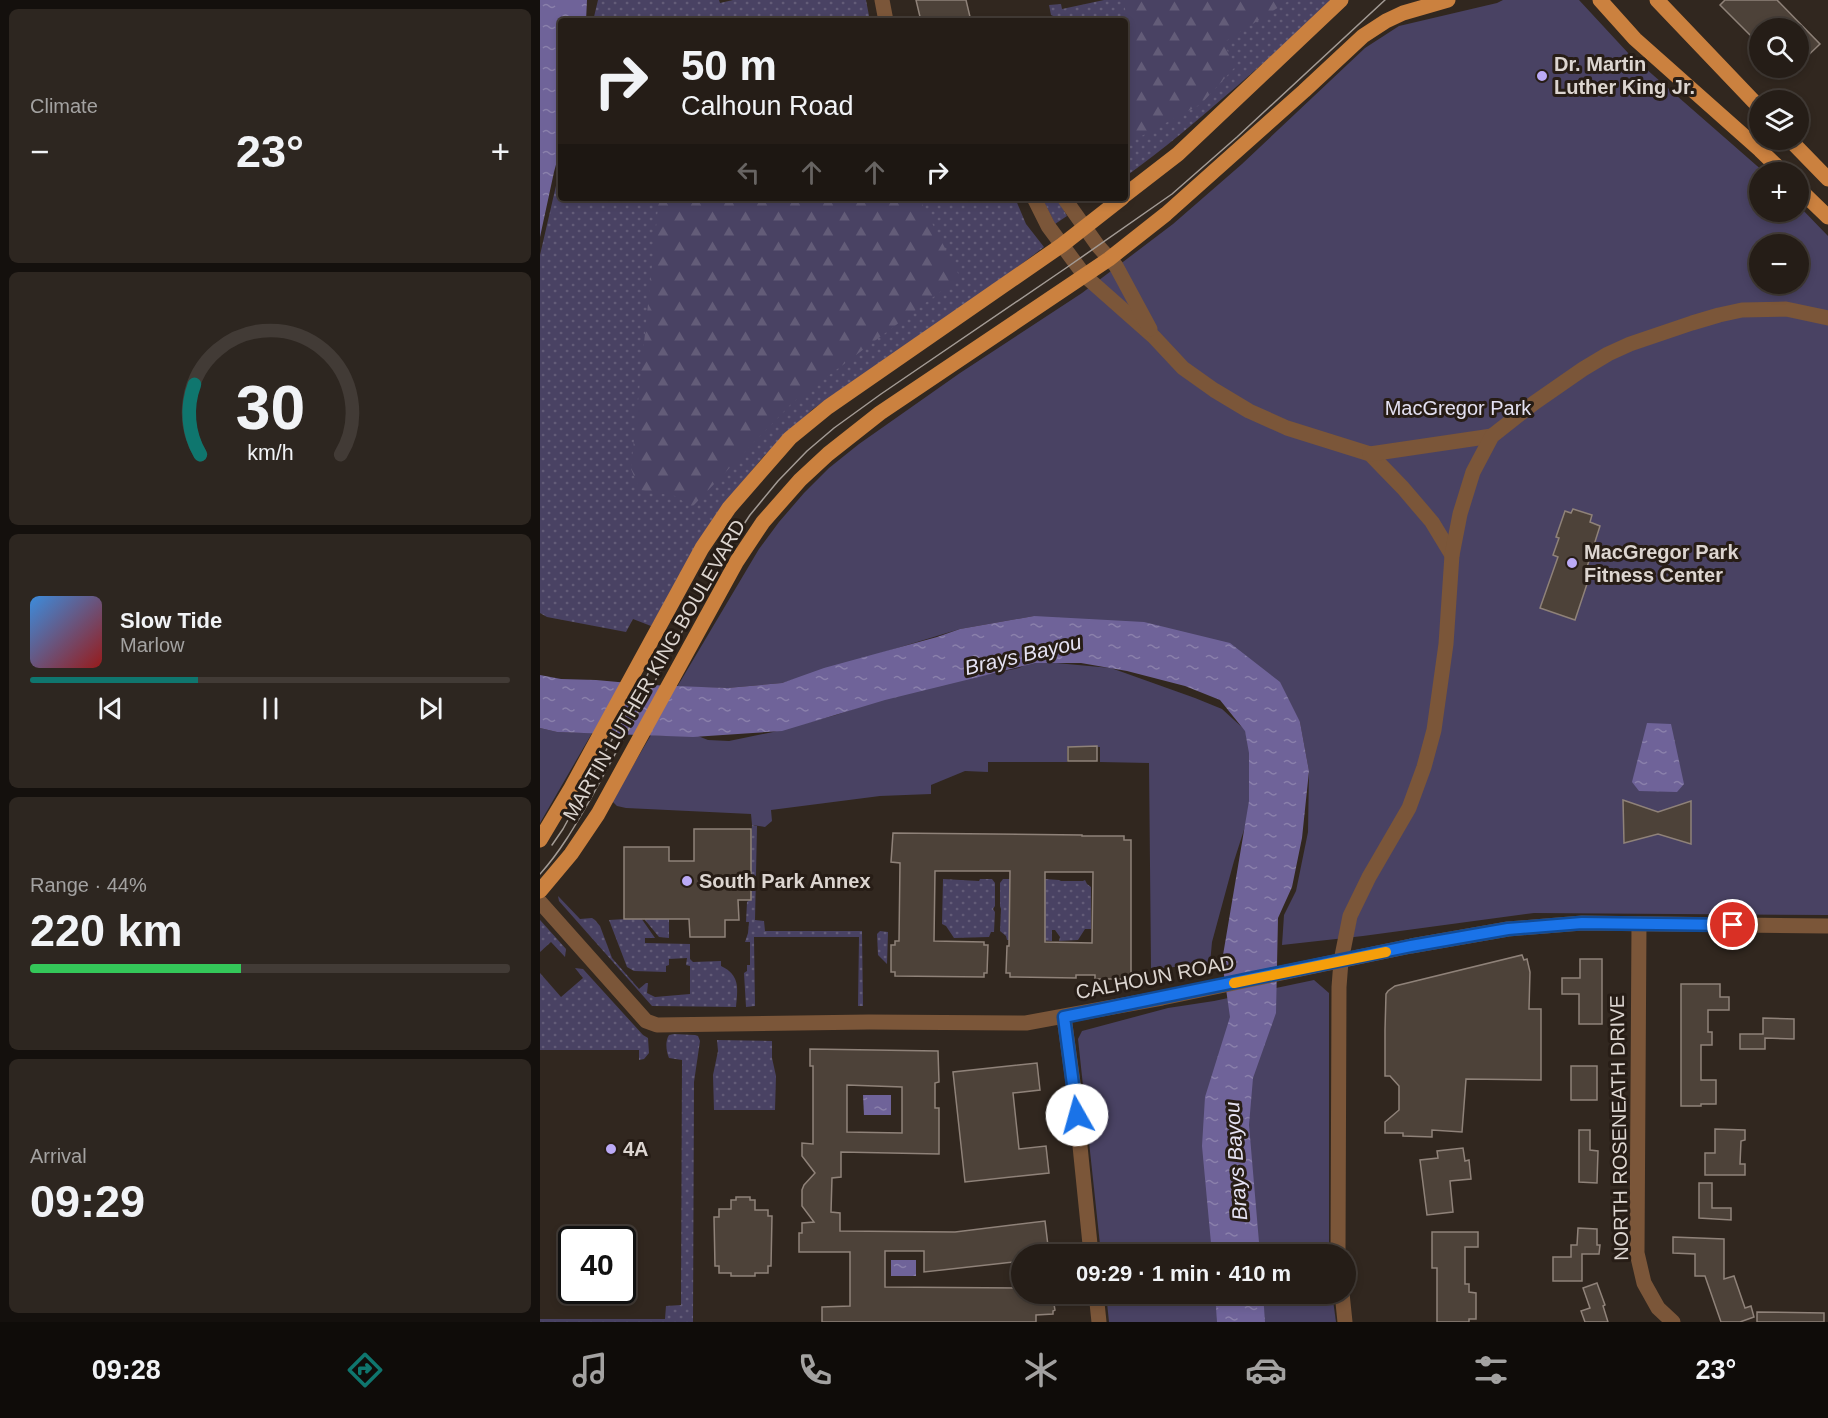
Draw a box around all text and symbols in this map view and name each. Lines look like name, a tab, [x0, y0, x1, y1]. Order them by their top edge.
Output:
map controls	[1749, 18, 1809, 294]
button: search	[1749, 18, 1809, 78]
icon: right	[582, 42, 660, 120]
text: 50 m	[681, 42, 777, 89]
place label: Dr. Martin Luther King Jr.	[1554, 53, 1695, 98]
marker: Dr. Martin Luther King Jr.	[1535, 69, 1549, 83]
button: layers	[1749, 90, 1809, 150]
text: Calhoun Road	[681, 91, 854, 121]
text: Climate	[30, 95, 98, 117]
text: 23°	[236, 126, 304, 177]
text: −	[30, 133, 49, 170]
text: +	[491, 133, 510, 170]
icon: left	[732, 156, 765, 189]
icon: ahead	[795, 156, 828, 189]
icon: ahead	[858, 156, 891, 189]
icon: right	[921, 156, 954, 189]
button: +	[1749, 162, 1809, 222]
button: −	[1749, 234, 1809, 294]
text: 30	[235, 374, 305, 443]
park label: MacGregor Park	[1385, 397, 1532, 419]
text: km/h	[247, 442, 293, 466]
street label: MARTIN LUTHER KING BOULEVARD	[559, 516, 749, 824]
place label: MacGregor Park Fitness Center	[1584, 541, 1739, 586]
marker: MacGregor Park Fitness Center	[1565, 556, 1579, 570]
text: Slow Tide	[120, 608, 222, 633]
water label: Brays Bayou	[962, 630, 1084, 679]
text: Marlow	[120, 634, 184, 656]
icon: previous	[94, 692, 127, 725]
icon: pause	[254, 692, 287, 725]
icon: next	[414, 692, 447, 725]
place label: South Park Annex	[699, 870, 871, 892]
text: Range · 44%	[30, 874, 147, 896]
marker: South Park Annex	[680, 874, 694, 888]
pin	[1707, 899, 1758, 950]
text: 220 km	[30, 905, 183, 956]
icon: arrive	[1716, 908, 1749, 941]
street label: CALHOUN ROAD	[1074, 951, 1236, 1003]
street label: NORTH ROSENEATH DRIVE	[1606, 995, 1632, 1261]
position arrow	[1045, 1083, 1109, 1147]
water label: Brays Bayou	[1220, 1101, 1251, 1221]
place label: 4A	[623, 1138, 649, 1160]
marker: 4A	[604, 1142, 618, 1156]
text: Arrival	[30, 1145, 87, 1167]
text: 09:29	[30, 1176, 145, 1227]
speed limit sign: 40	[558, 1226, 636, 1304]
text: 09:29 · 1 min · 410 m	[1076, 1261, 1291, 1286]
icon: directions	[344, 1349, 386, 1391]
icon: music	[569, 1349, 611, 1391]
icon: phone	[794, 1349, 836, 1391]
icon: climate	[1020, 1349, 1062, 1391]
icon: car	[1245, 1349, 1287, 1391]
icon: filters	[1470, 1349, 1512, 1391]
text: 09:28	[92, 1355, 161, 1385]
text: 23°	[1695, 1355, 1736, 1385]

